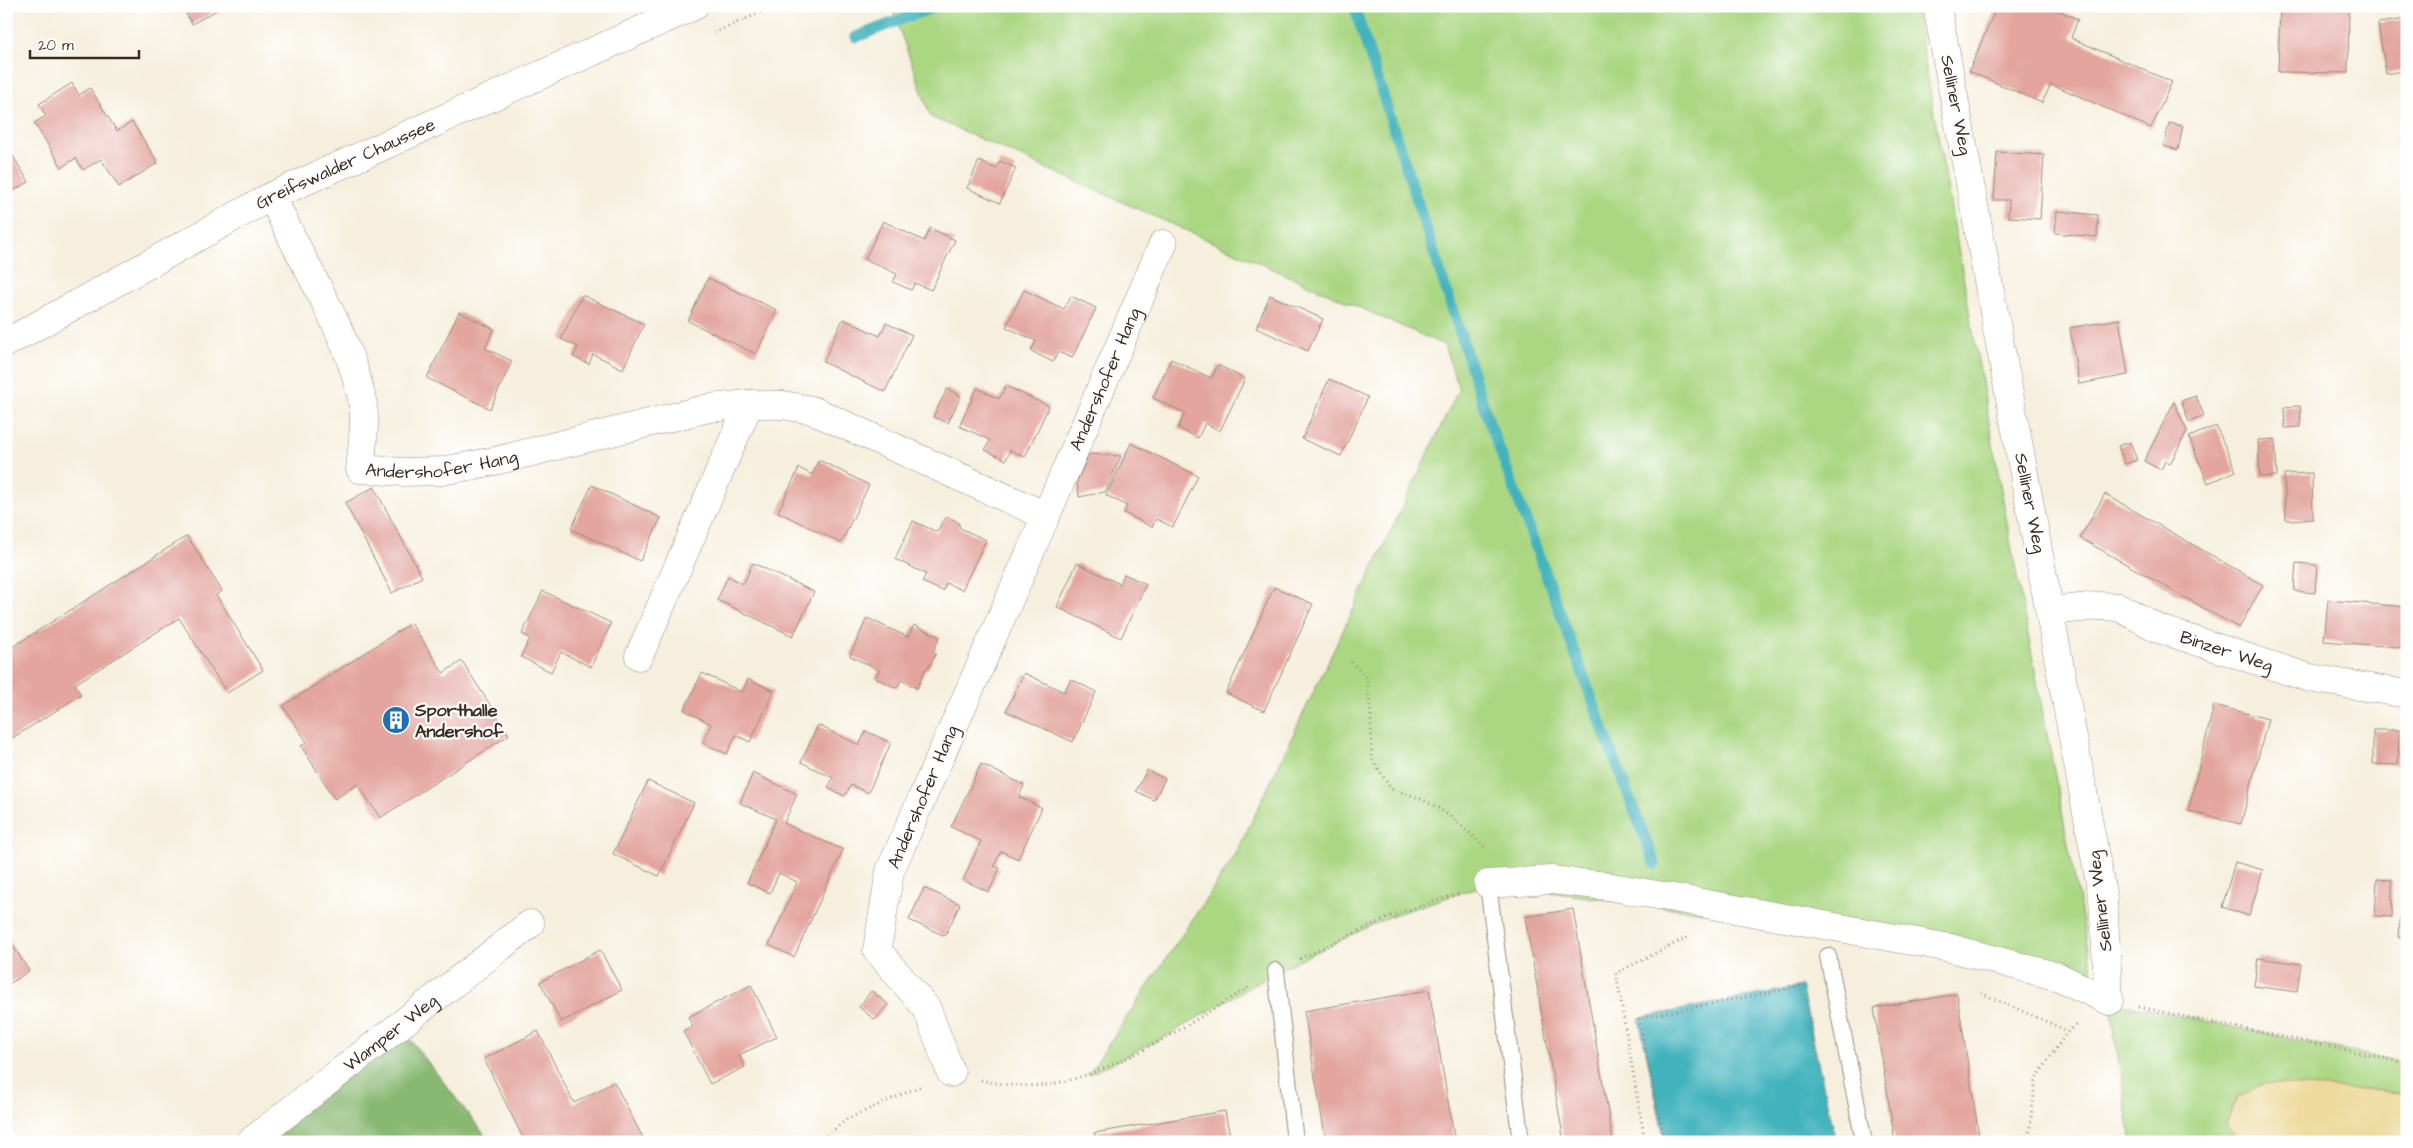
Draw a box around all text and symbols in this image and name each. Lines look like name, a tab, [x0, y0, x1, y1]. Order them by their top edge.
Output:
scale bar	[30, 28, 139, 60]
text: 20 m	[38, 35, 74, 56]
street label: Selliner Weg	[1933, 53, 1978, 157]
street label: Greifswalder Chaussee	[251, 112, 439, 215]
street label: Andershofer Hang	[1063, 304, 1148, 455]
street label: Andershofer Hang	[364, 443, 520, 485]
street label: Selliner Weg	[2007, 451, 2052, 555]
street label: Binzer Weg	[2177, 624, 2276, 679]
place label: Sporthalle Andershof	[414, 698, 505, 744]
building icon: Sporthalle Andershof	[381, 705, 411, 735]
street label: Andershofer Hang	[882, 722, 965, 873]
street label: Selliner Weg	[2081, 849, 2120, 953]
street label: Wamper Weg	[338, 988, 443, 1077]

